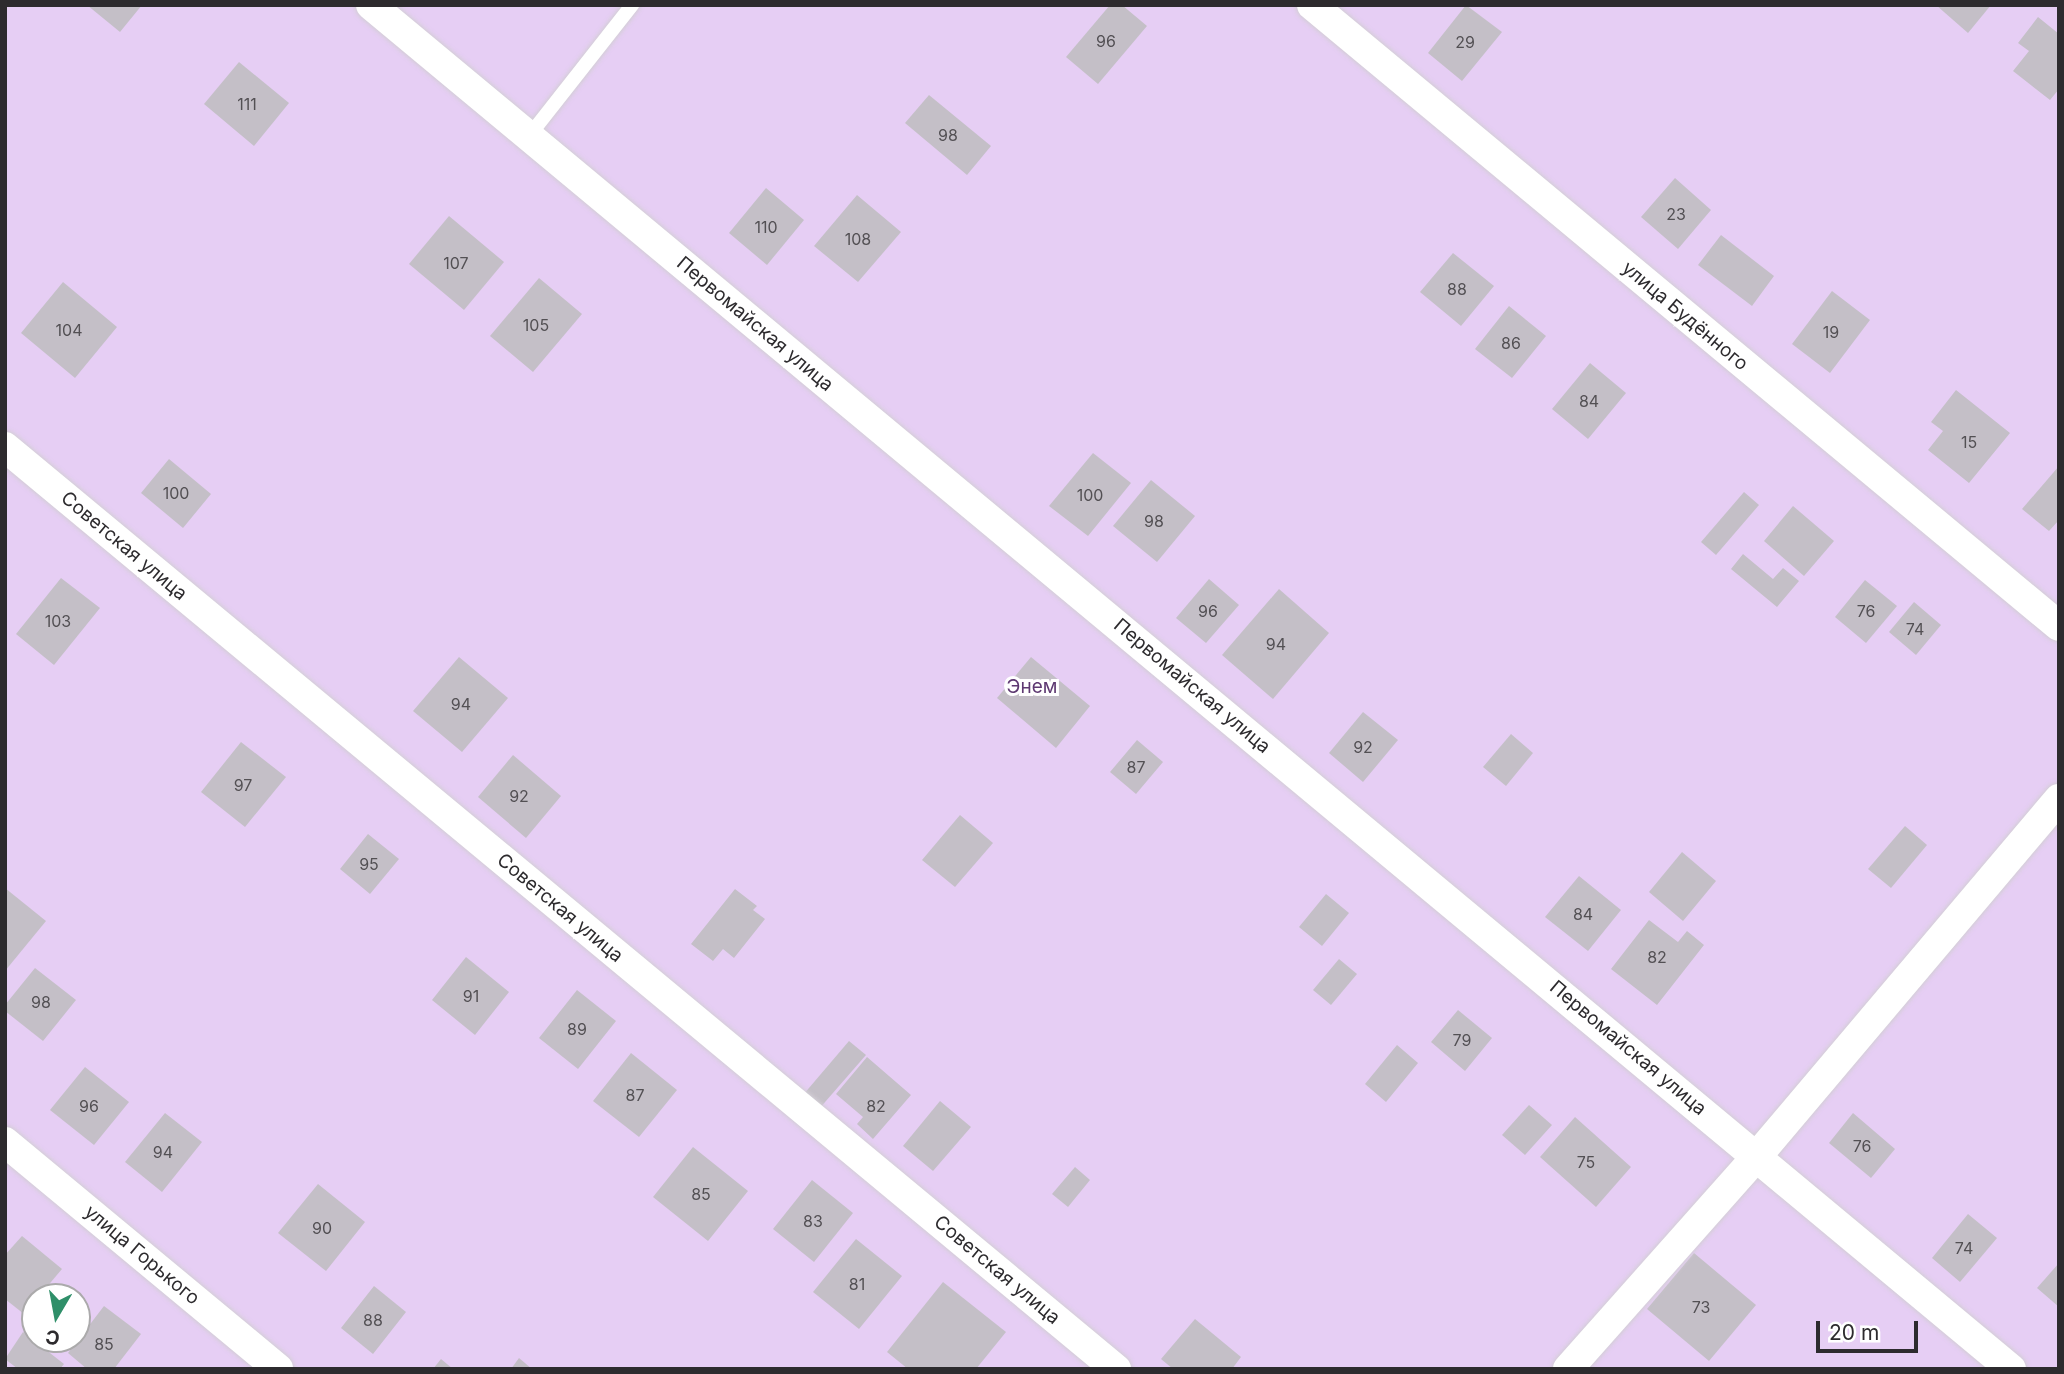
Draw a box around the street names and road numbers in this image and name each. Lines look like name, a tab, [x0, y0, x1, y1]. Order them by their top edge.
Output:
street label: Первомайская улица	[672, 252, 838, 396]
street label: улица Будённого	[1617, 257, 1753, 375]
street label: Советская улица	[56, 487, 192, 605]
street label: Первомайская улица	[1109, 614, 1275, 758]
street label: Советская улица	[492, 849, 628, 967]
street label: Первомайская улица	[1545, 976, 1711, 1120]
street label: улица Горького	[80, 1200, 204, 1310]
street label: Советская улица	[929, 1211, 1065, 1329]

